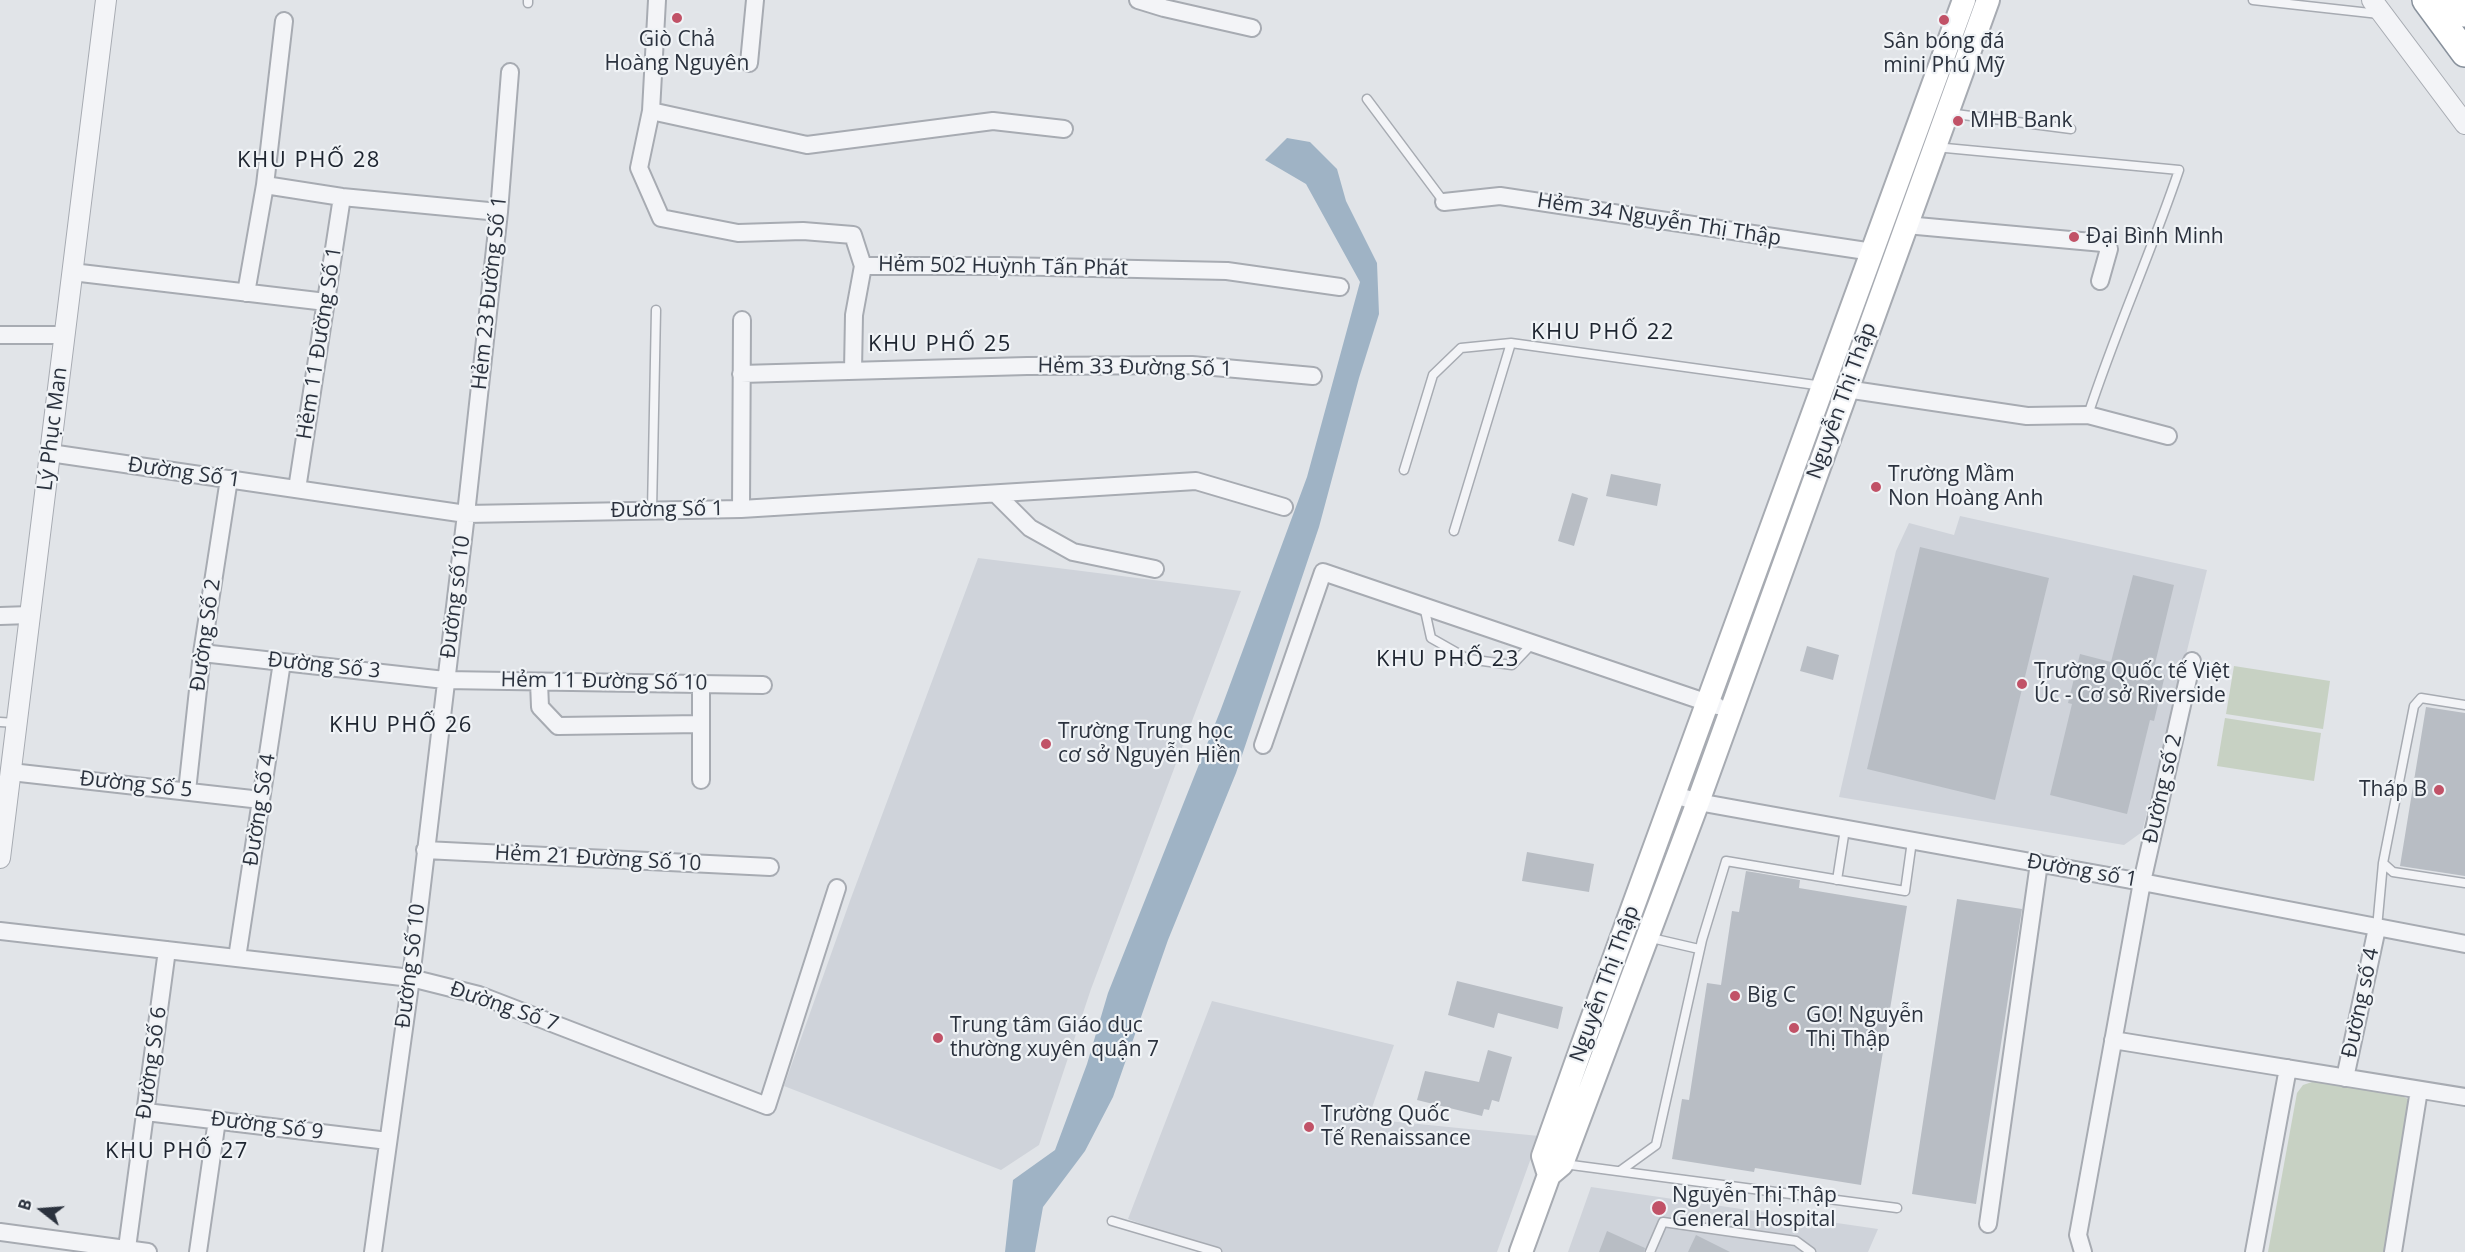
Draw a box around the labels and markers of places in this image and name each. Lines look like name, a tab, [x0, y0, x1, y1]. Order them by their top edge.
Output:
marker: Giò Chả Hoàng Nguyên	[670, 11, 684, 25]
marker: Sân bóng đá mini Phú Mỹ	[1937, 13, 1951, 27]
place label: Giò Chả Hoàng Nguyên	[605, 27, 749, 77]
place label: Sân bóng đá mini Phú Mỹ	[1883, 29, 2005, 79]
place label: MHB Bank	[1970, 108, 2073, 134]
marker: MHB Bank	[1951, 114, 1965, 128]
place label: Đại Bình Minh	[2086, 224, 2224, 250]
marker: Đại Bình Minh	[2067, 230, 2081, 244]
place label: Trường Mầm Non Hoàng Anh	[1888, 462, 2043, 512]
marker: Trường Mầm Non Hoàng Anh	[1869, 480, 1883, 494]
place label: Trường Quốc tế Việt Úc - Cơ sở Riverside	[2034, 659, 2230, 709]
marker: Trường Quốc tế Việt Úc - Cơ sở Riverside	[2015, 677, 2029, 691]
place label: Trường Trung học cơ sở Nguyễn Hiền	[1058, 719, 1241, 769]
marker: Trường Trung học cơ sở Nguyễn Hiền	[1039, 737, 1053, 751]
place label: Tháp B	[2359, 777, 2427, 803]
marker: Tháp B	[2432, 783, 2446, 797]
place label: Big C	[1747, 983, 1796, 1009]
marker: Big C	[1728, 989, 1742, 1003]
place label: GO! Nguyễn Thị Thập	[1806, 1003, 1924, 1053]
place label: Trung tâm Giáo dục thường xuyên quận 7	[950, 1013, 1159, 1063]
marker: GO! Nguyễn Thị Thập	[1787, 1021, 1801, 1035]
marker: Trung tâm Giáo dục thường xuyên quận 7	[931, 1031, 945, 1045]
place label: Trường Quốc Tế Renaissance	[1321, 1102, 1471, 1152]
marker: Trường Quốc Tế Renaissance	[1302, 1120, 1316, 1134]
place label: Nguyễn Thị Thập General Hospital	[1672, 1183, 1837, 1233]
marker: Nguyễn Thị Thập General Hospital	[1650, 1199, 1668, 1217]

